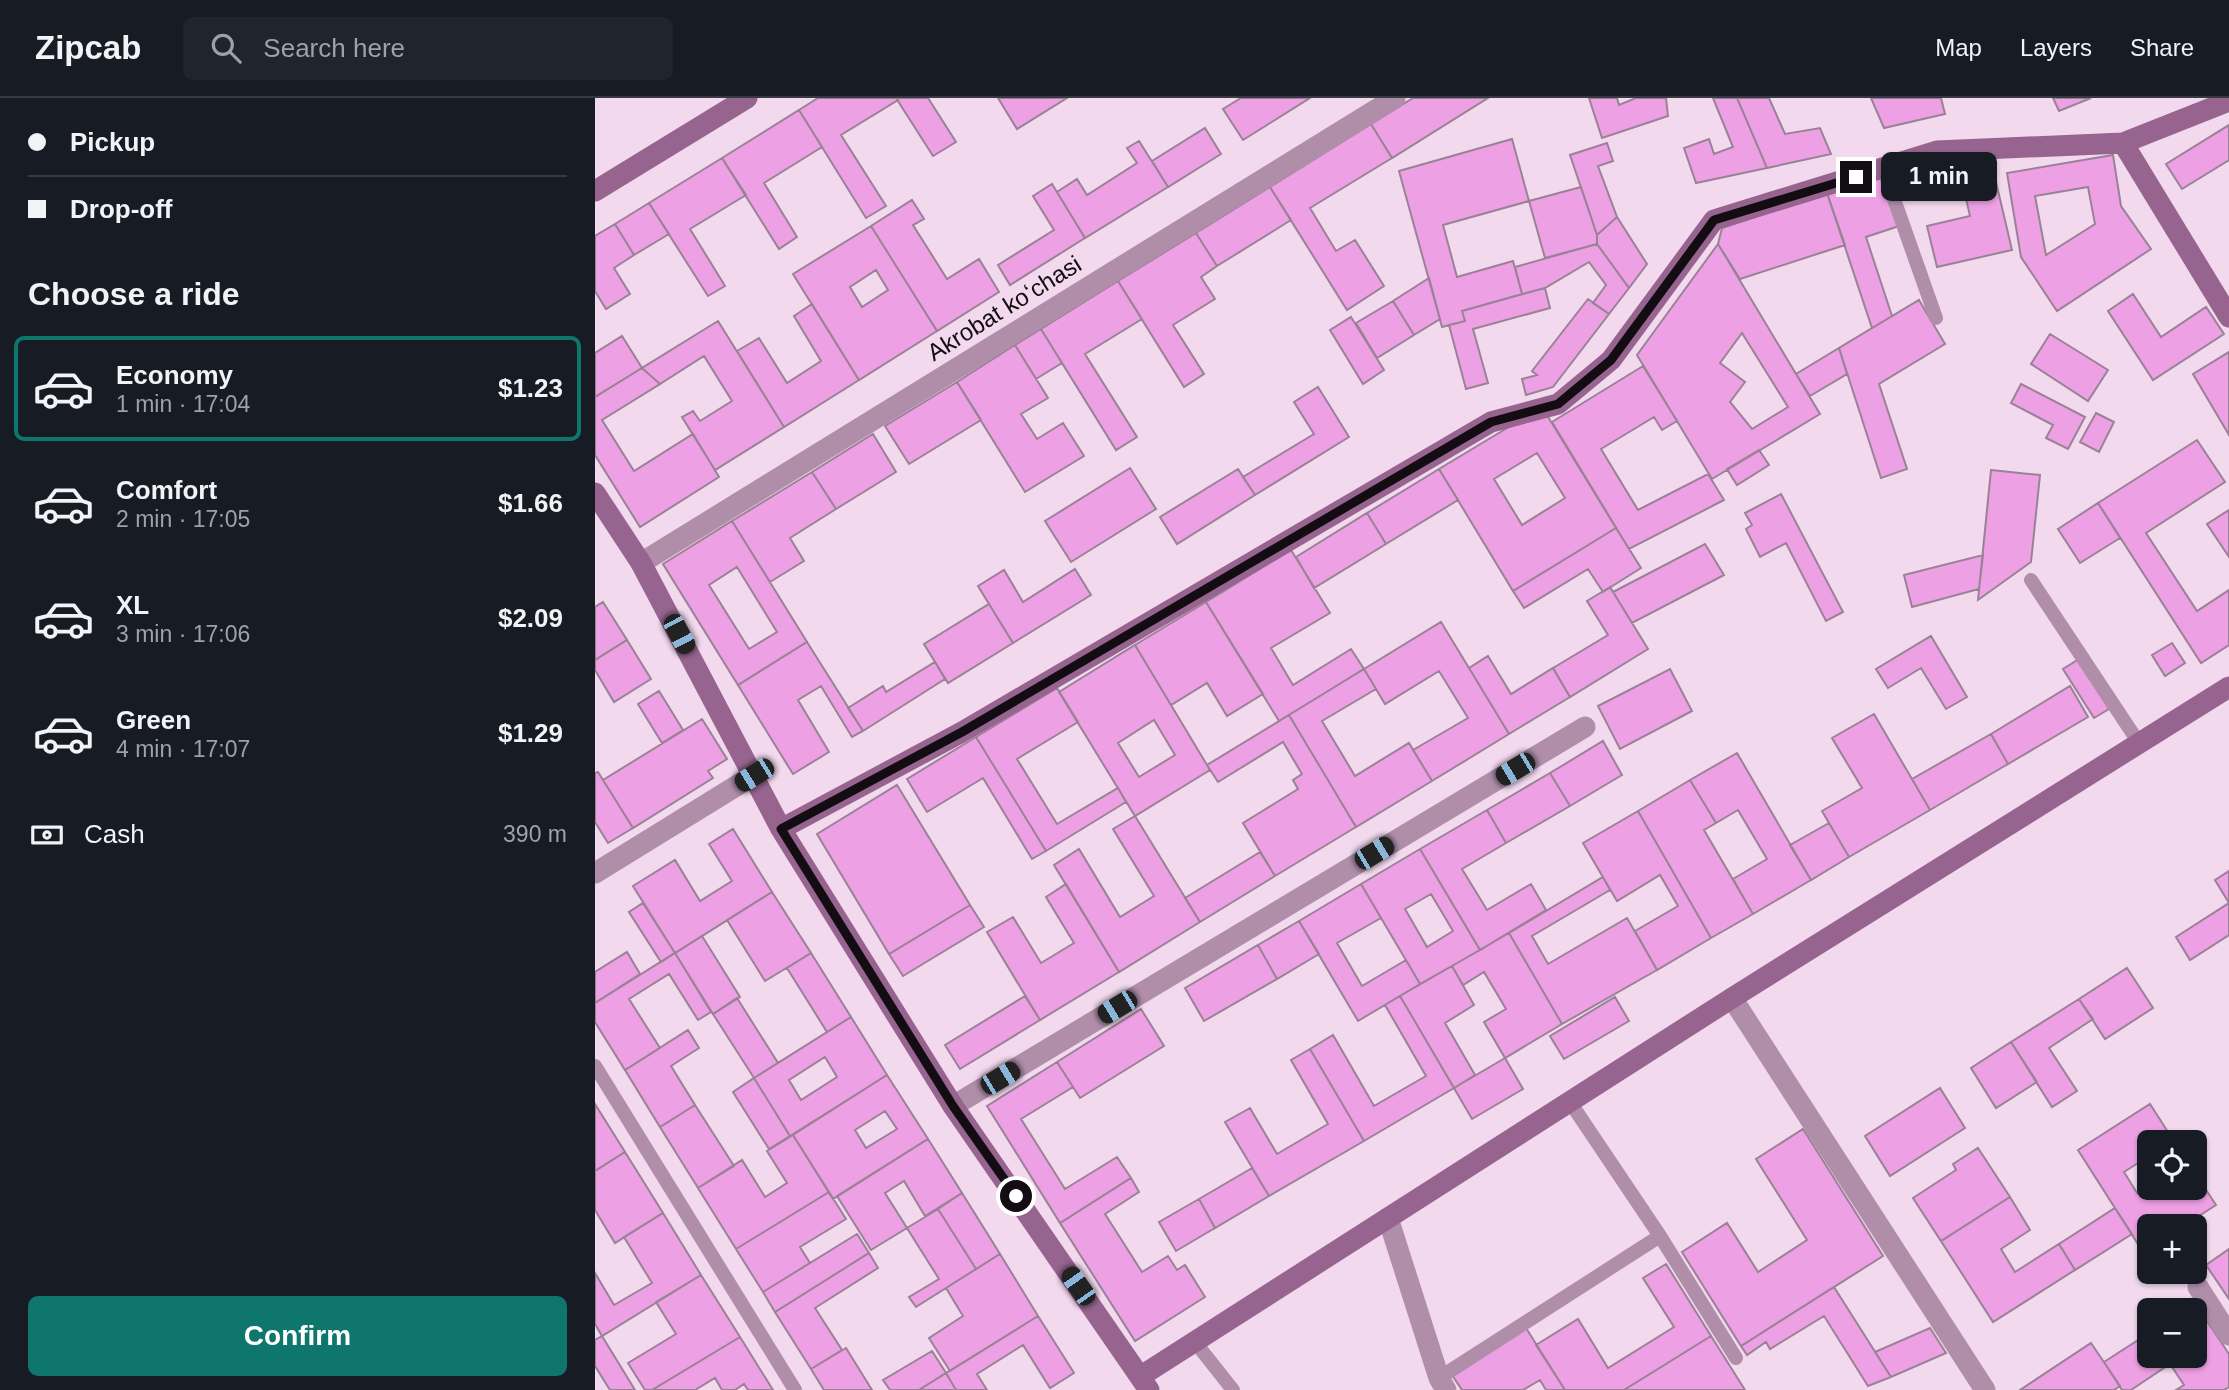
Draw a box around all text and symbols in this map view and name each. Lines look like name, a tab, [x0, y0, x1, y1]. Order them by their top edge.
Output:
search box	[183, 17, 673, 80]
text: Zipcab	[35, 29, 141, 66]
icon: search	[207, 29, 245, 67]
text: Search here	[263, 33, 405, 63]
text: Map	[1935, 34, 1982, 61]
text: Layers	[2020, 34, 2092, 61]
text: Share	[2130, 34, 2194, 61]
text: Pickup	[70, 127, 155, 157]
callout: 1 min	[1881, 153, 1996, 202]
route end	[1840, 161, 1872, 193]
text: 1 min	[1909, 163, 1969, 189]
text: Drop-off	[70, 194, 173, 224]
street label: Akrobat koʻchasi	[922, 250, 1086, 366]
text: Choose a ride	[28, 276, 240, 312]
icon: car	[32, 357, 95, 420]
text: Economy	[116, 360, 233, 390]
text: $1.23	[498, 373, 563, 403]
text: 1 min · 17:04	[116, 391, 250, 417]
icon: car	[32, 472, 95, 535]
text: Comfort	[116, 475, 217, 505]
text: $1.66	[498, 488, 563, 518]
text: 2 min · 17:05	[116, 506, 250, 532]
icon: car	[32, 587, 95, 650]
text: XL	[116, 590, 149, 620]
text: $2.09	[498, 603, 563, 633]
car	[660, 611, 699, 657]
text: 3 min · 17:06	[116, 621, 250, 647]
icon: car	[32, 702, 95, 765]
text: Green	[116, 705, 191, 735]
text: $1.29	[498, 718, 563, 748]
text: 4 min · 17:07	[116, 736, 250, 762]
car	[1492, 749, 1539, 789]
car	[731, 755, 778, 795]
icon: cash	[28, 816, 66, 854]
text: Cash	[84, 819, 145, 849]
text: 390 m	[503, 821, 567, 847]
car	[1351, 833, 1398, 873]
car	[1094, 987, 1141, 1027]
car	[977, 1058, 1024, 1098]
map controls	[2137, 1130, 2207, 1368]
button: locate	[2137, 1130, 2207, 1200]
route start	[1000, 1180, 1032, 1212]
button: +	[2137, 1214, 2207, 1284]
car	[1058, 1263, 1099, 1309]
button: Confirm	[28, 1296, 567, 1376]
button: −	[2137, 1298, 2207, 1368]

